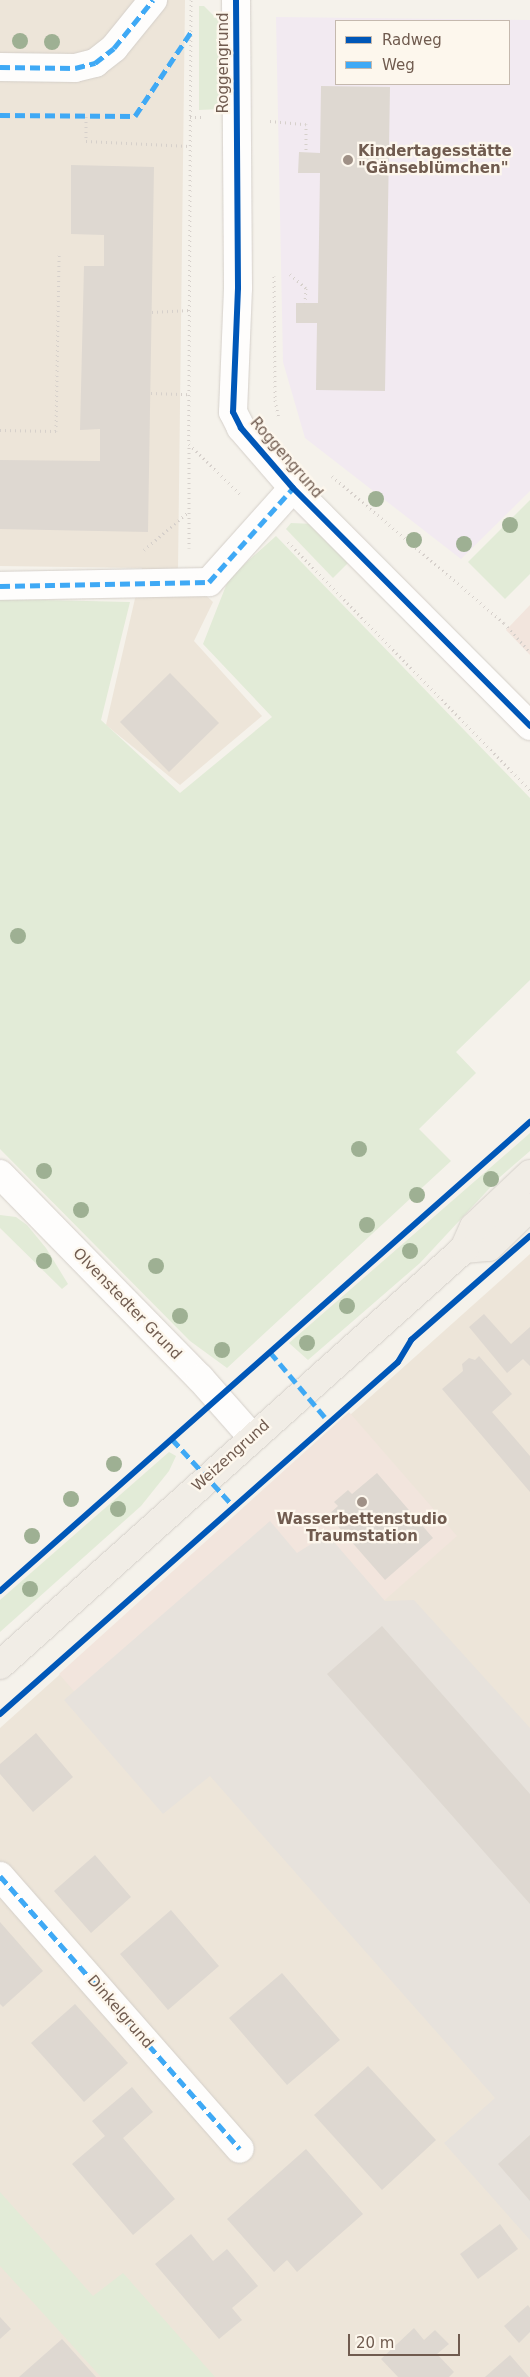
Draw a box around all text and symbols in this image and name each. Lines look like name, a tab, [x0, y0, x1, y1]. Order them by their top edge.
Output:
street label: Roggengrund	[215, 13, 233, 113]
legend	[335, 20, 510, 85]
text: Radweg	[382, 31, 442, 49]
text: Weg	[382, 56, 415, 74]
place label: Kindertagesstätte "Gänseblümchen"	[358, 142, 512, 177]
marker: Kindertagesstätte "Gänseblümchen"	[342, 154, 354, 166]
street label: Roggengrund	[246, 414, 326, 502]
street label: Olvenstedter Grund	[69, 1244, 185, 1364]
street label: Weizengrund	[188, 1416, 274, 1496]
marker: Wasserbettenstudio Traumstation	[356, 1496, 368, 1508]
place label: Wasserbettenstudio Traumstation	[277, 1510, 447, 1545]
street label: Dinkelgrund	[83, 1972, 157, 2052]
scale bar	[350, 2324, 462, 2356]
text: 20 m	[356, 2334, 394, 2352]

